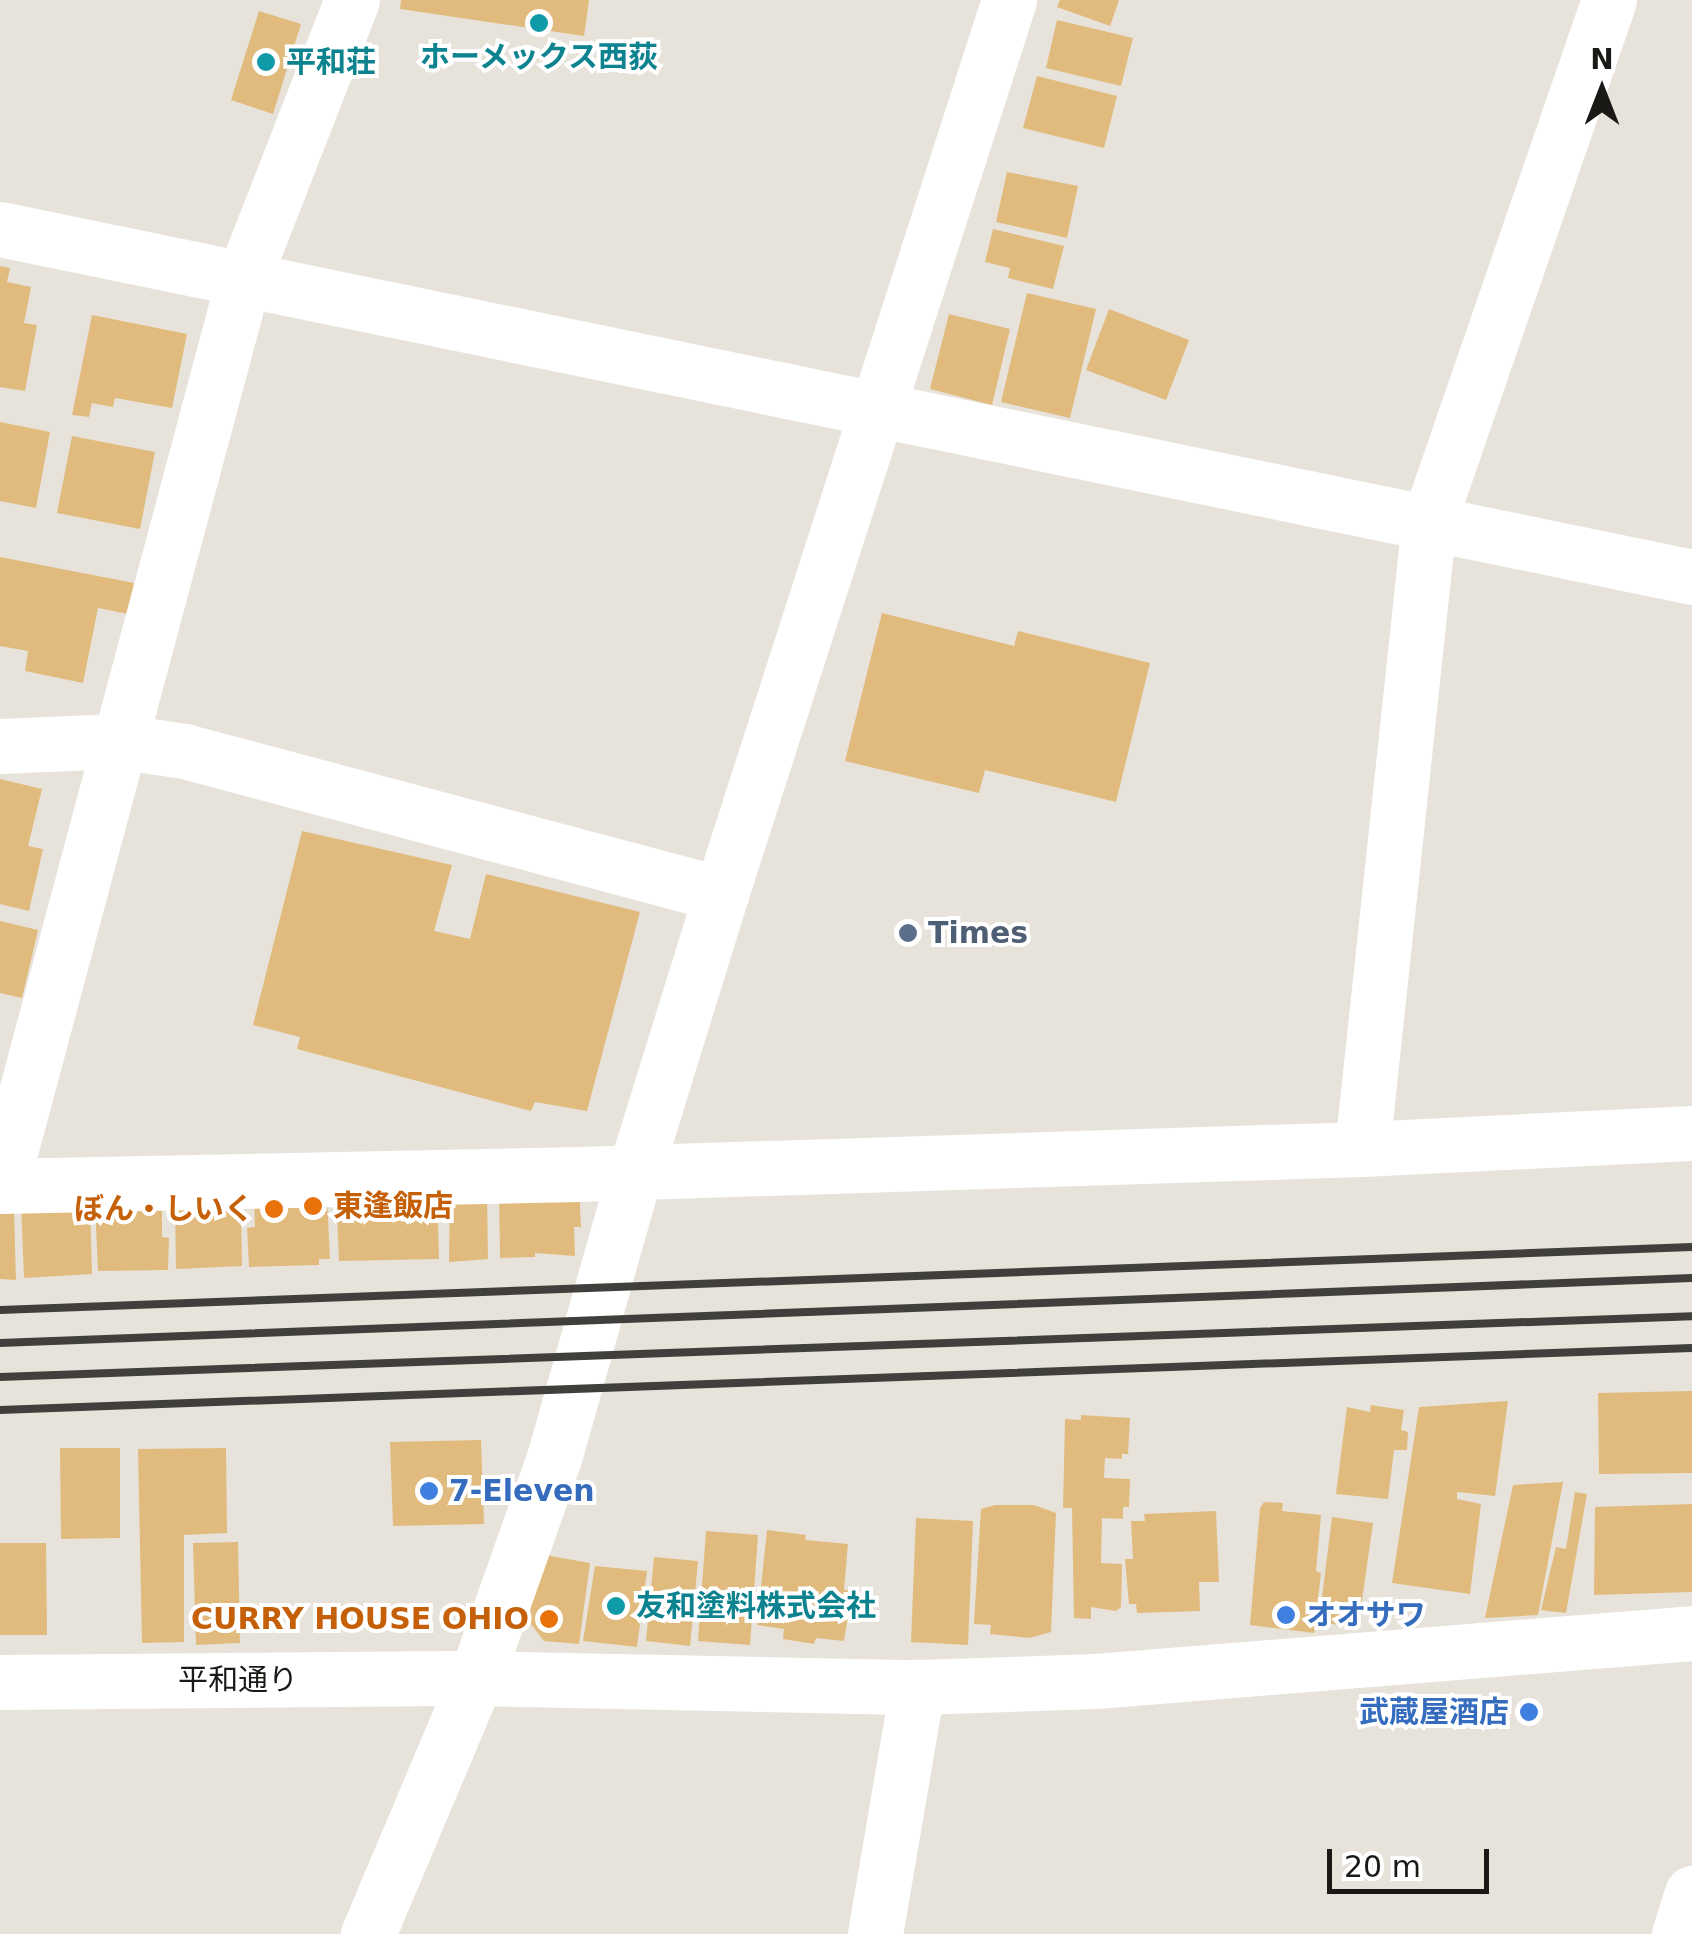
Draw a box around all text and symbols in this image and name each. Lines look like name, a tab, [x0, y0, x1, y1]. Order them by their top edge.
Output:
marker: ホーメックス西荻	[528, 12, 550, 34]
place label: ホーメックス西荻	[419, 39, 659, 75]
north arrow	[1552, 40, 1652, 140]
text: N	[1590, 43, 1614, 76]
place label: 平和荘	[286, 44, 376, 80]
marker: 平和荘	[255, 51, 277, 73]
place label: Times	[928, 915, 1028, 951]
marker: Times	[897, 922, 919, 944]
place label: 東逢飯店	[333, 1188, 453, 1224]
place label: ぼん・しいく	[74, 1191, 254, 1227]
marker: 東逢飯店	[302, 1195, 324, 1217]
marker: ぼん・しいく	[263, 1198, 285, 1220]
place label: 7-Eleven	[449, 1473, 595, 1509]
marker: 7-Eleven	[418, 1480, 440, 1502]
place label: 友和塗料株式会社	[636, 1588, 876, 1624]
marker: 友和塗料株式会社	[605, 1595, 627, 1617]
place label: オオサワ	[1306, 1597, 1426, 1633]
place label: CURRY HOUSE OHIO	[191, 1601, 529, 1637]
marker: オオサワ	[1275, 1604, 1297, 1626]
marker: CURRY HOUSE OHIO	[538, 1608, 560, 1630]
street label: 平和通り	[178, 1662, 298, 1698]
place label: 武蔵屋酒店	[1359, 1694, 1509, 1730]
marker: 武蔵屋酒店	[1518, 1701, 1540, 1723]
scale bar	[1332, 1829, 1494, 1891]
text: 20 m	[1344, 1849, 1421, 1884]

